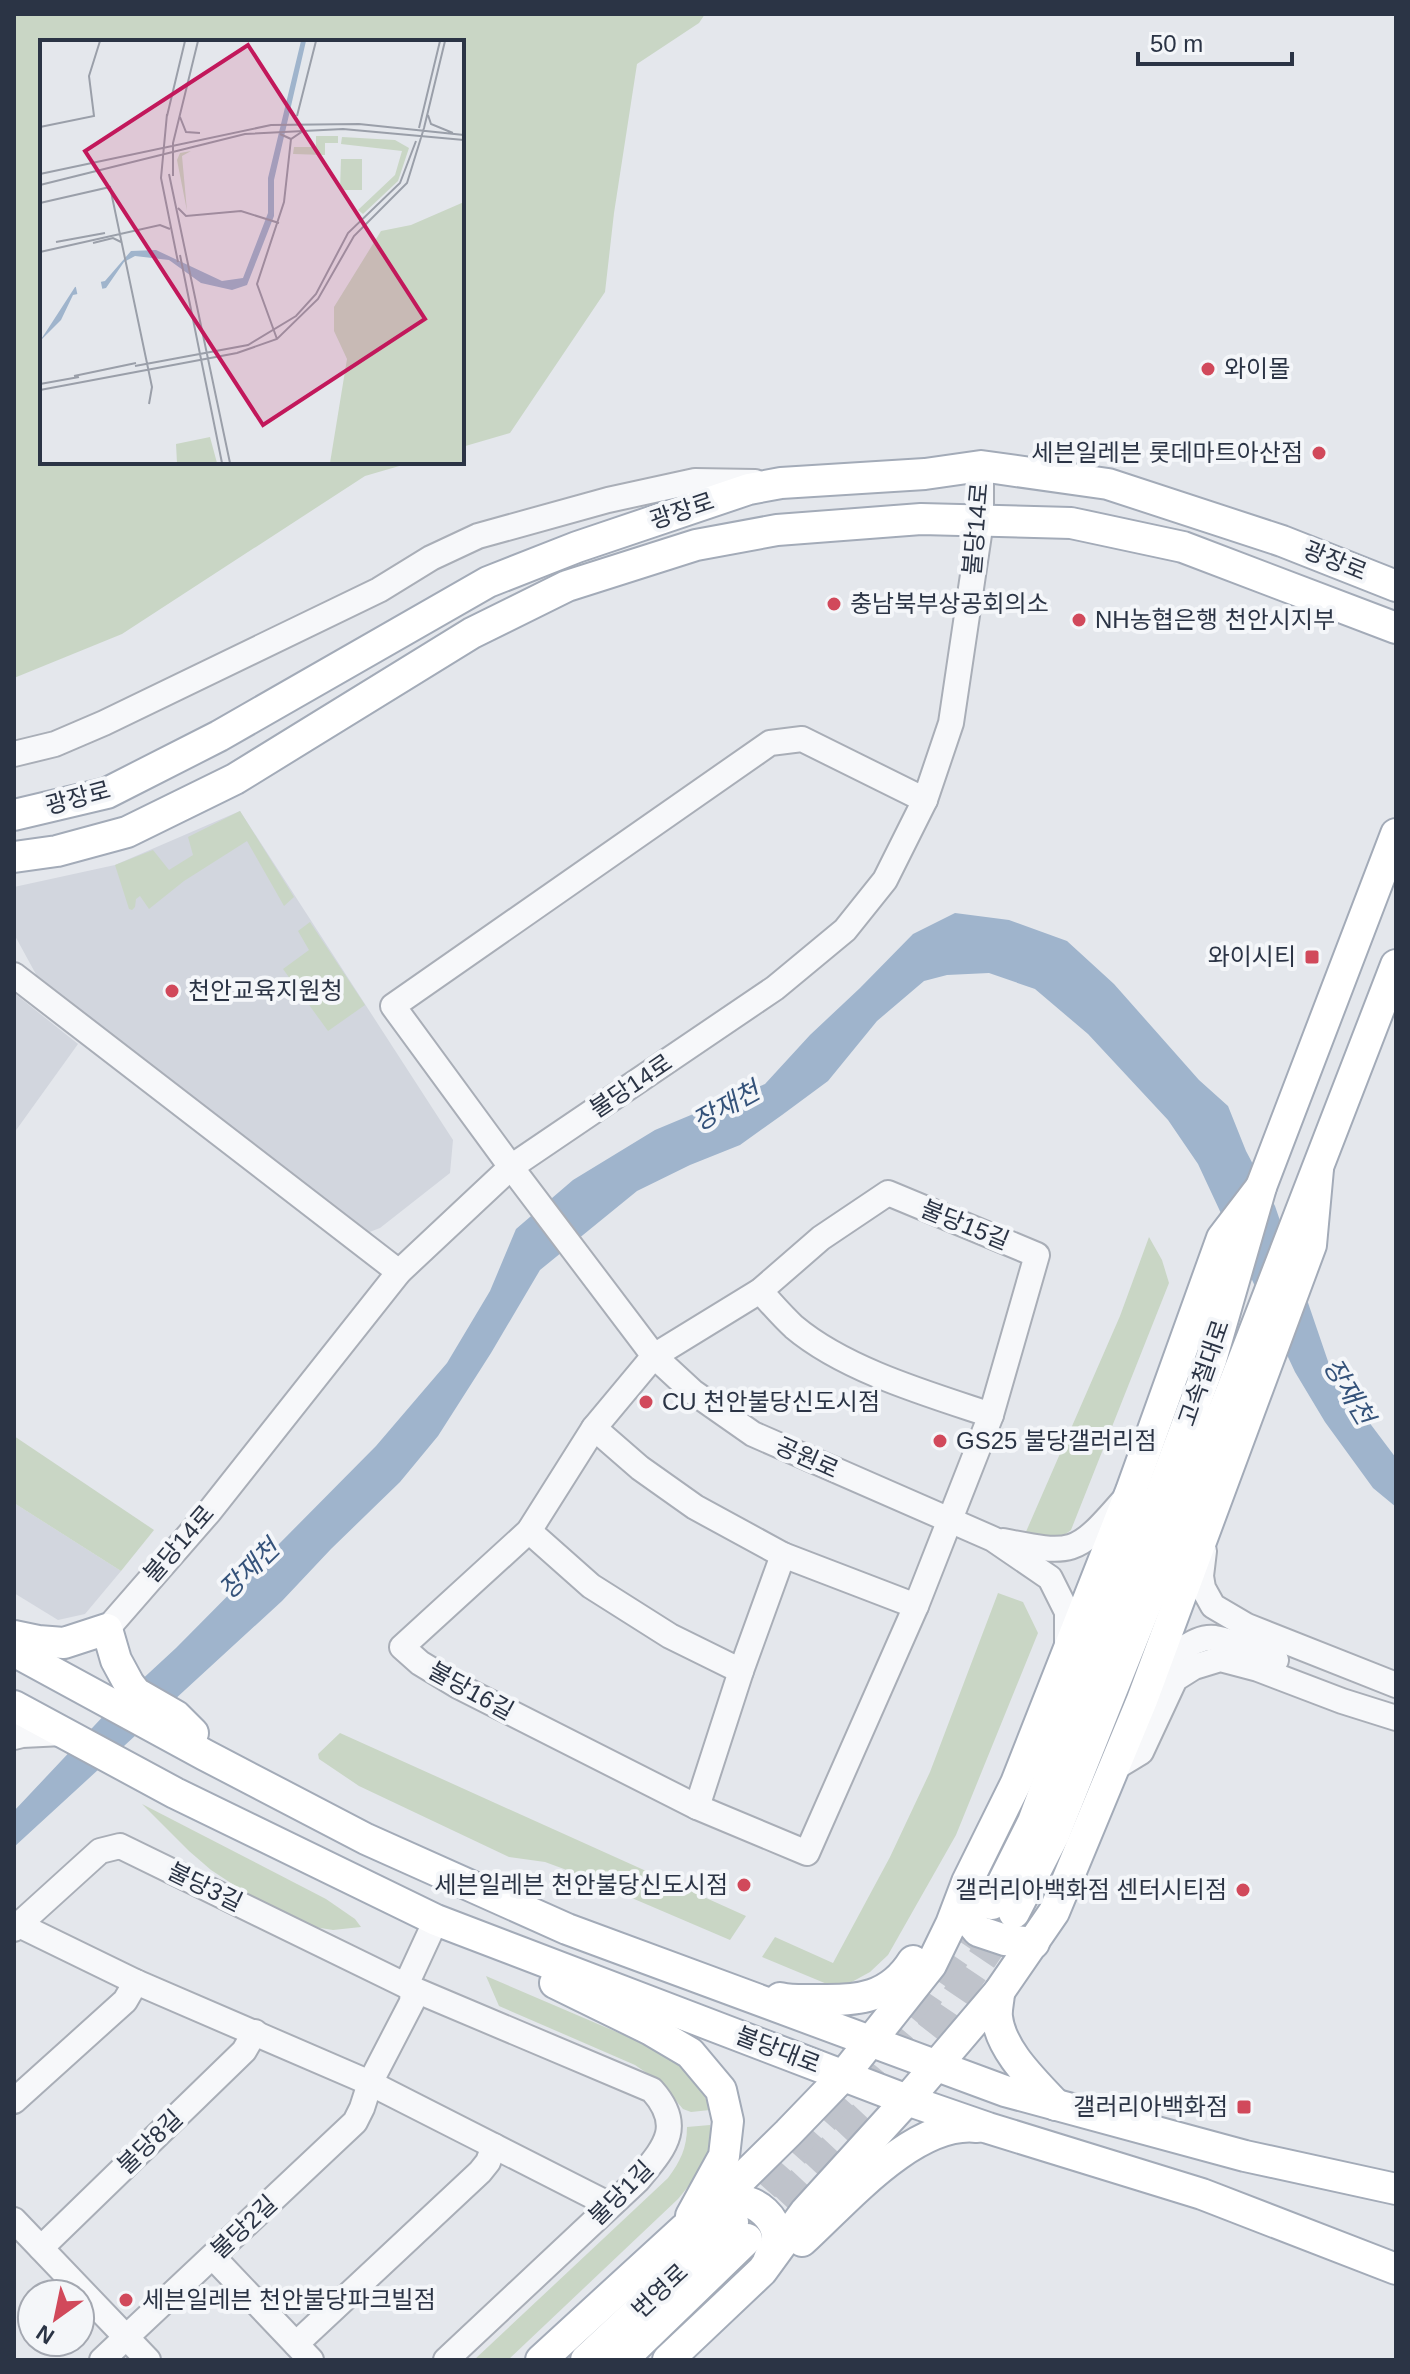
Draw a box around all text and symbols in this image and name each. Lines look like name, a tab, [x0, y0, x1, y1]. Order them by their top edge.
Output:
scale bar	[1138, 16, 1292, 66]
text: 50 m	[1150, 30, 1203, 57]
inset map	[40, 40, 464, 464]
place label: 와이몰	[1224, 355, 1290, 382]
marker: 와이몰	[1199, 360, 1217, 378]
place label: 세븐일레븐 롯데마트아산점	[1031, 439, 1303, 466]
marker: 세븐일레븐 롯데마트아산점	[1310, 444, 1328, 462]
street label: 불당14로	[958, 481, 993, 576]
street label: 광장로	[646, 487, 718, 534]
street label: 광장로	[1299, 536, 1371, 585]
place label: 충남북부상공회의소	[850, 590, 1049, 617]
marker: 충남북부상공회의소	[825, 595, 843, 613]
place label: NH농협은행 천안시지부	[1095, 606, 1335, 633]
marker: NH농협은행 천안시지부	[1070, 611, 1088, 629]
street label: 광장로	[42, 776, 113, 819]
place label: 와이시티	[1208, 943, 1296, 970]
marker: 와이시티	[1303, 948, 1321, 966]
place label: 천안교육지원청	[188, 977, 343, 1004]
marker: 천안교육지원청	[163, 982, 181, 1000]
street label: 불당14로	[585, 1048, 677, 1123]
water label: 장재천	[687, 1074, 767, 1137]
street label: 불당15길	[917, 1195, 1013, 1254]
street label: 고속철대로	[1173, 1316, 1234, 1429]
water label: 장재천	[1318, 1353, 1382, 1432]
place label: CU 천안불당신도시점	[662, 1388, 880, 1415]
marker: CU 천안불당신도시점	[637, 1393, 655, 1411]
place label: GS25 불당갤러리점	[956, 1427, 1157, 1454]
street label: 공원로	[771, 1432, 843, 1483]
marker: GS25 불당갤러리점	[931, 1432, 949, 1450]
street label: 불당14로	[138, 1500, 219, 1588]
water label: 장재천	[213, 1531, 287, 1605]
street label: 불당16길	[424, 1656, 518, 1725]
street label: 불당3길	[164, 1857, 247, 1916]
place label: 세븐일레븐 천안불당신도시점	[434, 1871, 728, 1898]
marker: 세븐일레븐 천안불당신도시점	[735, 1876, 753, 1894]
place label: 갤러리아백화점 센터시티점	[955, 1876, 1227, 1903]
marker: 갤러리아백화점 센터시티점	[1234, 1881, 1252, 1899]
street label: 불당대로	[732, 2021, 824, 2078]
place label: 갤러리아백화점	[1073, 2093, 1228, 2120]
marker: 갤러리아백화점	[1235, 2098, 1253, 2116]
street label: 불당8길	[112, 2104, 188, 2179]
street label: 불당1길	[583, 2155, 658, 2230]
street label: 불당2길	[205, 2190, 282, 2264]
street label: 번영로	[626, 2258, 693, 2323]
north arrow	[16, 2278, 96, 2358]
place label: 세븐일레븐 천안불당파크빌점	[142, 2286, 436, 2313]
marker: 세븐일레븐 천안불당파크빌점	[117, 2291, 135, 2309]
text: N	[32, 2320, 59, 2349]

